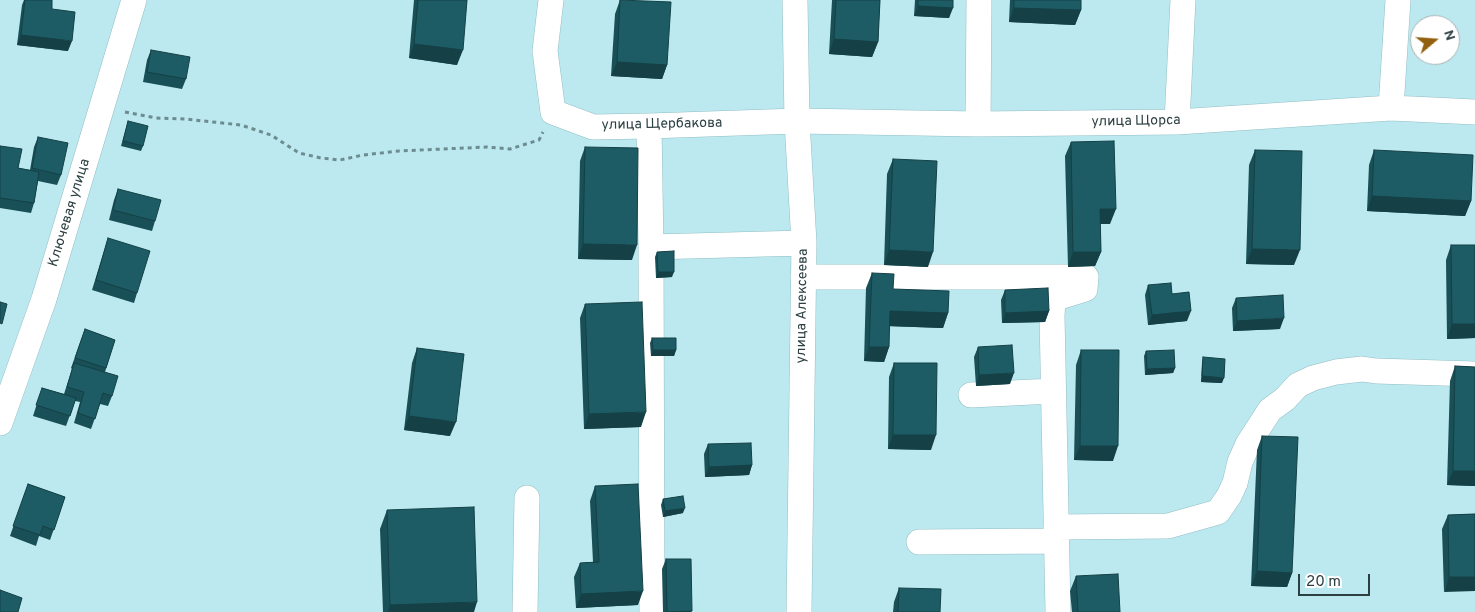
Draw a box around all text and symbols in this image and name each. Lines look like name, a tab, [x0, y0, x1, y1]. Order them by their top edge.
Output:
north arrow	[1410, 15, 1460, 65]
text: N	[1439, 28, 1458, 43]
street label: улица Щорса	[1091, 113, 1181, 131]
street label: улица Щербакова	[601, 116, 723, 134]
street label: Ключевая улица	[46, 157, 94, 269]
street label: улица Алексеева	[794, 248, 812, 364]
scale bar	[1300, 564, 1372, 596]
text: 20 m	[1306, 573, 1341, 592]

